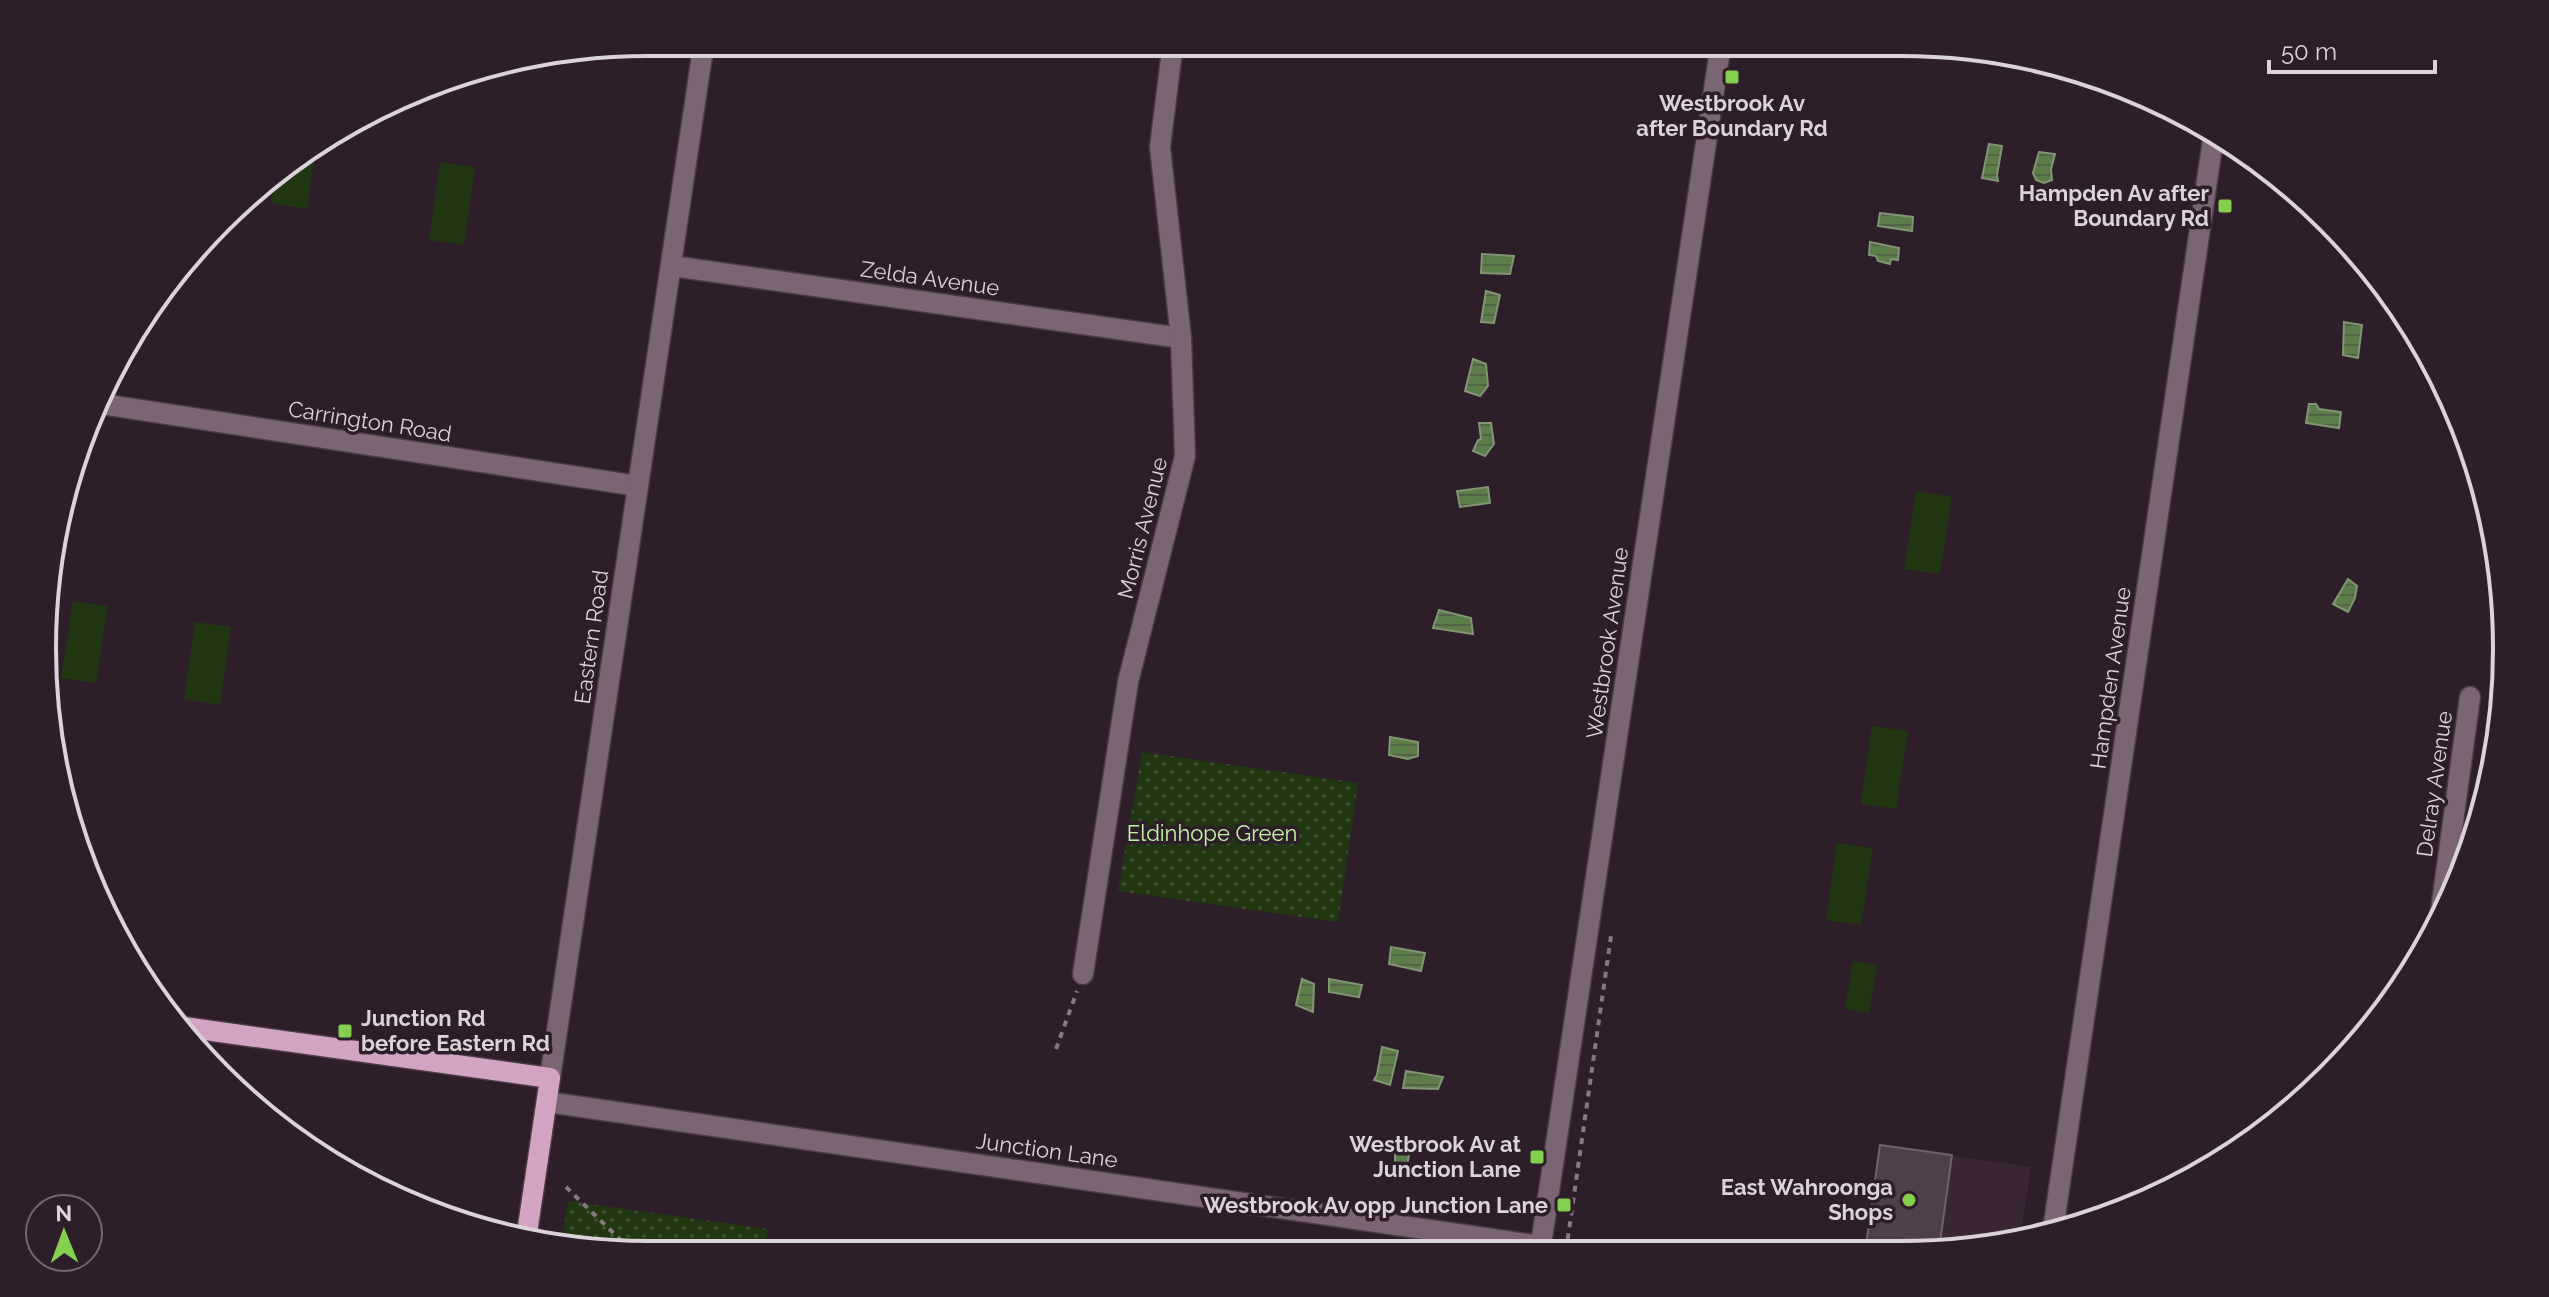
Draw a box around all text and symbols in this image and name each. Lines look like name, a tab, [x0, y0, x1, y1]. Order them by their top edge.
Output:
scale bar	[2269, 24, 2435, 74]
text: 50 m	[2281, 37, 2337, 66]
marker: Westbrook Av after Boundary Rd	[1723, 68, 1741, 86]
place label: Westbrook Av after Boundary Rd	[1636, 90, 1828, 141]
place label: Hampden Av after Boundary Rd	[2019, 180, 2209, 231]
marker: Hampden Av after Boundary Rd	[2216, 197, 2234, 215]
street label: Zelda Avenue	[859, 255, 1001, 301]
street label: Carrington Road	[286, 395, 454, 447]
street label: Morris Avenue	[1112, 454, 1172, 602]
street label: Westbrook Avenue	[1581, 545, 1633, 741]
street label: Eastern Road	[569, 568, 613, 706]
street label: Hampden Avenue	[2084, 585, 2136, 771]
street label: Delray Avenue	[2411, 709, 2457, 859]
park label: Eldinhope Green	[1127, 820, 1297, 846]
place label: Junction Rd before Eastern Rd	[361, 1005, 550, 1056]
marker: Junction Rd before Eastern Rd	[336, 1022, 354, 1040]
street label: Junction Lane	[975, 1127, 1120, 1173]
place label: Westbrook Av at Junction Lane	[1349, 1131, 1522, 1182]
marker: Westbrook Av at Junction Lane	[1528, 1148, 1546, 1166]
place label: East Wahroonga Shops	[1721, 1174, 1893, 1225]
marker: East Wahroonga Shops	[1900, 1191, 1918, 1209]
place label: Westbrook Av opp Junction Lane	[1203, 1192, 1548, 1218]
north arrow	[24, 1193, 104, 1273]
marker: Westbrook Av opp Junction Lane	[1555, 1196, 1573, 1214]
text: N	[55, 1200, 72, 1226]

